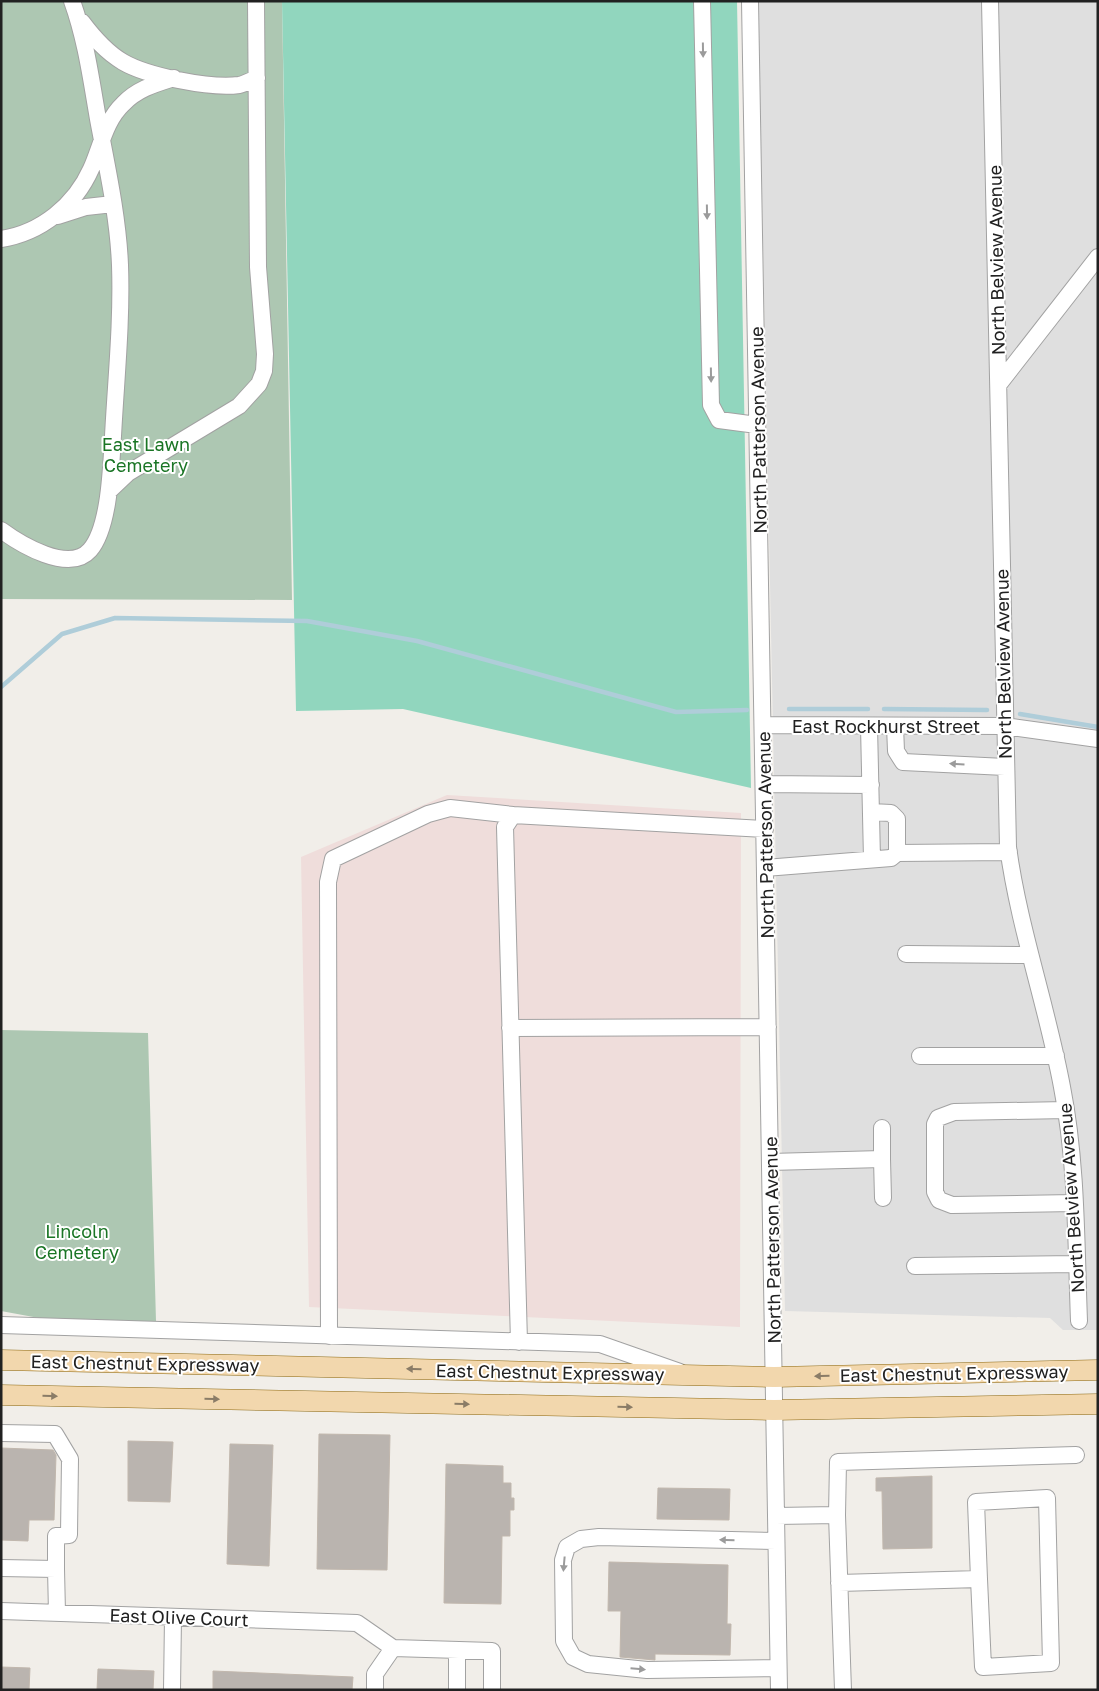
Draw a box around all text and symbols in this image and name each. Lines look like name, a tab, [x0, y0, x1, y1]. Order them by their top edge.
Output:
one-way arrow	[699, 42, 707, 58]
street label: North Belview Avenue	[983, 165, 1009, 355]
one-way arrow	[703, 205, 711, 221]
street label: North Patterson Avenue	[745, 326, 771, 534]
one-way arrow	[707, 367, 715, 383]
park label: East Lawn Cemetery	[102, 433, 190, 476]
street label: North Belview Avenue	[990, 569, 1016, 759]
street label: East Rockhurst Street	[792, 715, 980, 737]
street label: North Patterson Avenue	[752, 731, 778, 939]
one-way arrow	[948, 760, 964, 768]
street label: North Belview Avenue	[1053, 1102, 1089, 1294]
street label: North Patterson Avenue	[759, 1136, 785, 1344]
park label: Lincoln Cemetery	[35, 1220, 119, 1263]
street label: East Chestnut Expressway	[30, 1350, 260, 1376]
street label: East Chestnut Expressway	[435, 1359, 665, 1385]
street label: East Chestnut Expressway	[839, 1360, 1069, 1386]
one-way arrow	[406, 1365, 422, 1373]
one-way arrow	[813, 1372, 829, 1380]
one-way arrow	[42, 1392, 58, 1400]
one-way arrow	[205, 1395, 221, 1403]
one-way arrow	[455, 1400, 471, 1408]
one-way arrow	[617, 1404, 633, 1412]
one-way arrow	[719, 1536, 735, 1544]
one-way arrow	[559, 1556, 567, 1572]
street label: East Olive Court	[109, 1604, 249, 1630]
one-way arrow	[630, 1665, 646, 1673]

